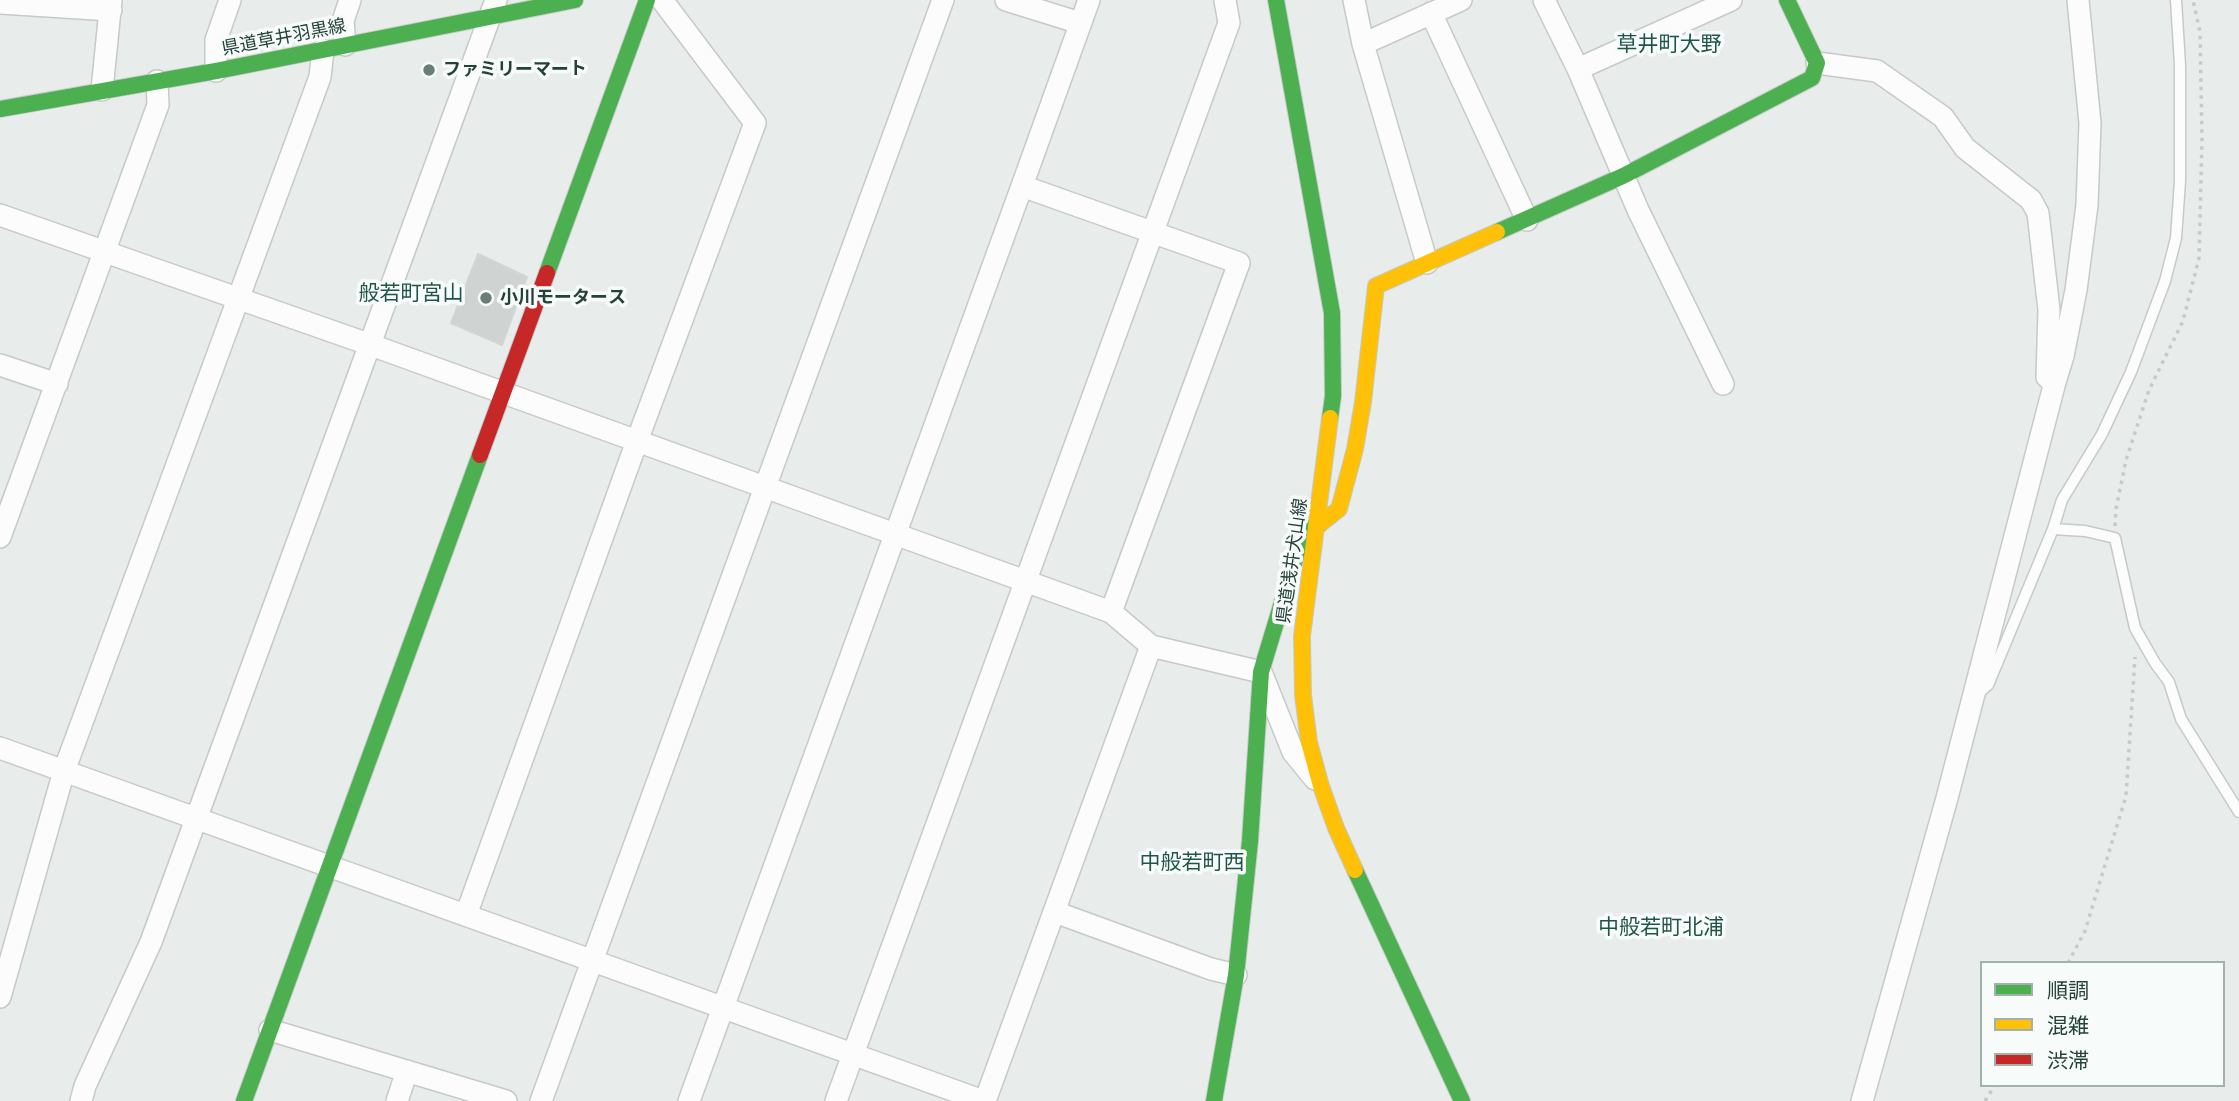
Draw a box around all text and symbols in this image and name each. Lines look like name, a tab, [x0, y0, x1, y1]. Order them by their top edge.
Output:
street label: 県道草井羽黒線	[220, 15, 348, 61]
district label: 草井町大野	[1617, 32, 1721, 58]
place label: ファミリーマート	[443, 59, 587, 81]
marker: ファミリーマート	[421, 62, 437, 78]
district label: 般若町宮山	[359, 281, 463, 307]
place label: 小川モータース	[500, 287, 626, 309]
marker: 小川モータース	[478, 290, 494, 306]
street label: 県道浅井犬山線	[1274, 497, 1312, 625]
district label: 中般若町西	[1140, 850, 1244, 876]
district label: 中般若町北浦	[1598, 915, 1724, 941]
legend	[1980, 961, 2225, 1087]
text: 順調	[2047, 976, 2089, 1005]
text: 混雑	[2047, 1011, 2089, 1040]
text: 渋滞	[2047, 1046, 2089, 1075]

